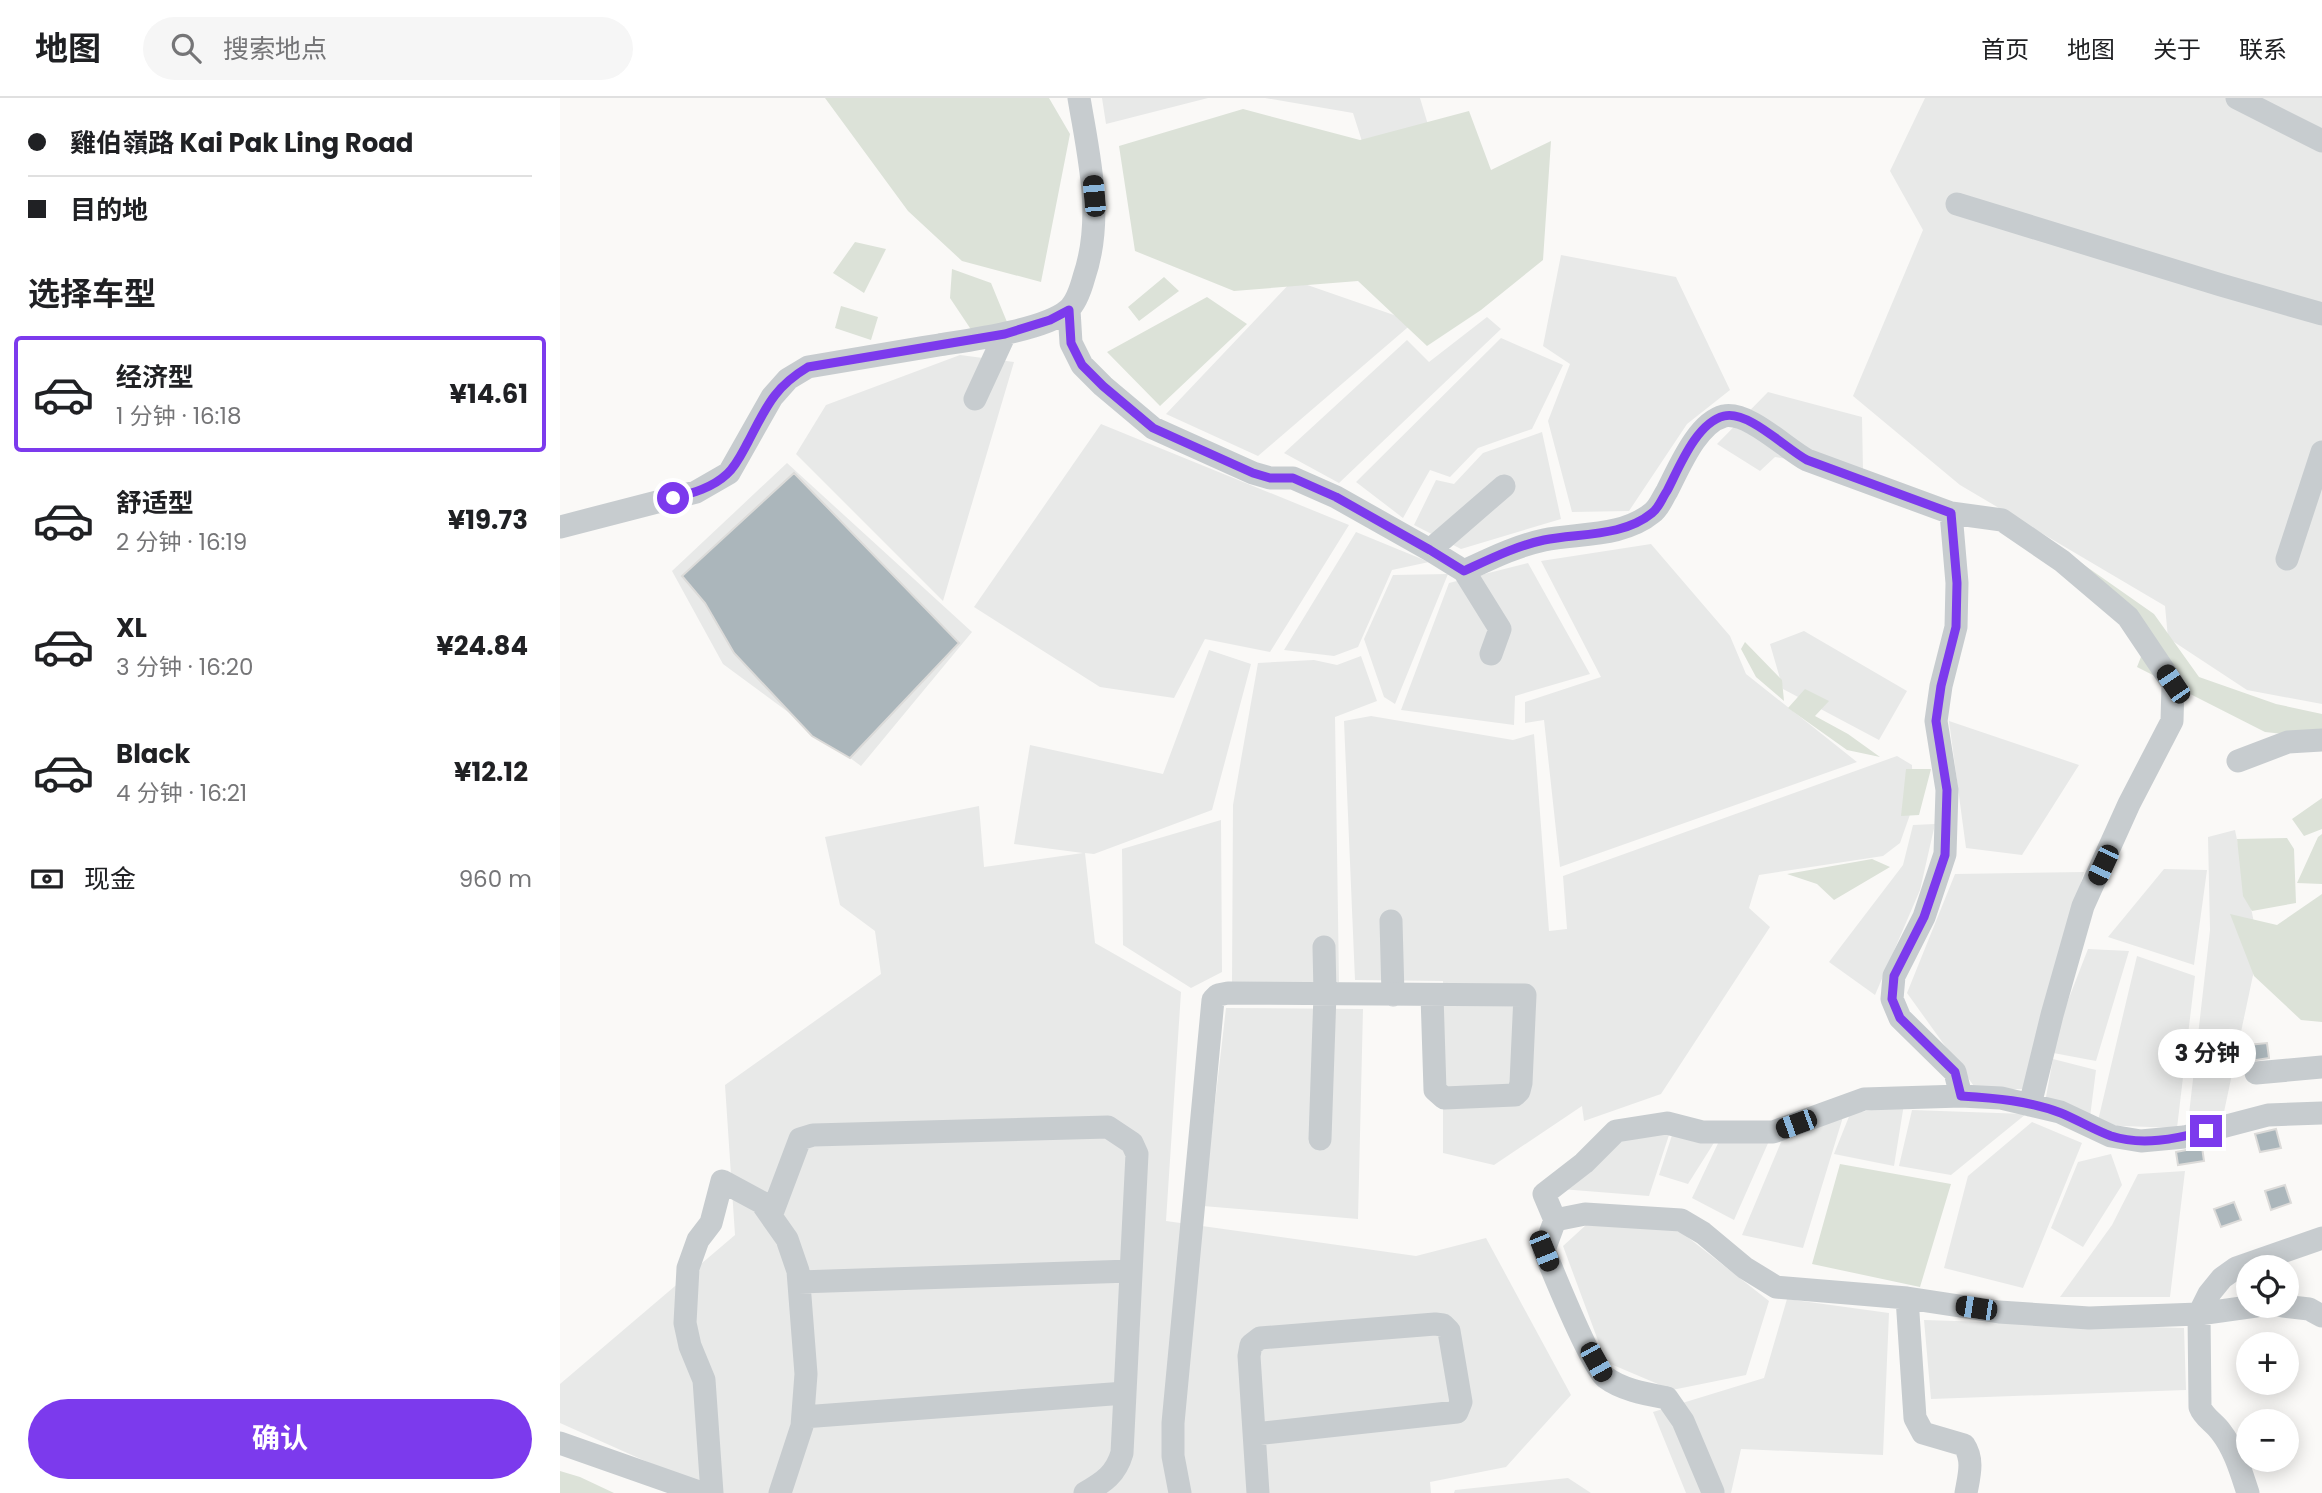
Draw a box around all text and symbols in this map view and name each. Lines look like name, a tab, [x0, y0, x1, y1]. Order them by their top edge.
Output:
search box	[143, 17, 633, 80]
text: 地图	[35, 25, 101, 72]
icon: search	[167, 29, 205, 67]
text: 搜索地点	[223, 31, 327, 67]
text: 首页	[1981, 33, 2029, 66]
text: 地图	[2067, 33, 2115, 66]
text: 关于	[2153, 33, 2201, 66]
text: 联系	[2239, 33, 2287, 66]
text: 雞伯嶺路 Kai Pak Ling Road	[70, 125, 414, 161]
car	[1082, 174, 1107, 218]
text: 目的地	[70, 192, 148, 228]
text: 选择车型	[28, 271, 156, 316]
text: 经济型	[116, 359, 194, 395]
icon: car	[32, 363, 95, 426]
text: ¥14.61	[450, 376, 528, 412]
text: 1 分钟 · 16:18	[116, 400, 241, 432]
route start	[657, 482, 689, 514]
text: 舒适型	[116, 485, 194, 521]
icon: car	[32, 489, 95, 552]
text: ¥19.73	[448, 502, 528, 538]
text: 2 分钟 · 16:19	[116, 526, 247, 558]
text: XL	[116, 610, 147, 646]
icon: car	[32, 615, 95, 678]
text: ¥24.84	[436, 628, 528, 664]
text: 3 分钟 · 16:20	[116, 651, 253, 683]
car	[2153, 661, 2194, 707]
text: Black	[116, 736, 190, 772]
icon: car	[32, 741, 95, 804]
text: ¥12.12	[454, 754, 528, 790]
text: 4 分钟 · 16:21	[116, 777, 247, 809]
car	[2085, 842, 2122, 888]
icon: cash	[28, 860, 66, 898]
text: 现金	[84, 861, 136, 897]
text: 960 m	[459, 863, 532, 895]
callout: 3 分钟	[2157, 1030, 2255, 1079]
text: 3 分钟	[2175, 1037, 2239, 1069]
car	[1773, 1107, 1820, 1141]
route end	[2190, 1115, 2222, 1147]
car	[1527, 1228, 1562, 1274]
map controls	[2236, 1255, 2299, 1472]
button: locate	[2236, 1255, 2299, 1318]
car	[1954, 1294, 1999, 1322]
button: +	[2236, 1332, 2299, 1395]
car	[1577, 1339, 1616, 1385]
button: 确认	[28, 1399, 532, 1479]
button: −	[2236, 1409, 2299, 1472]

